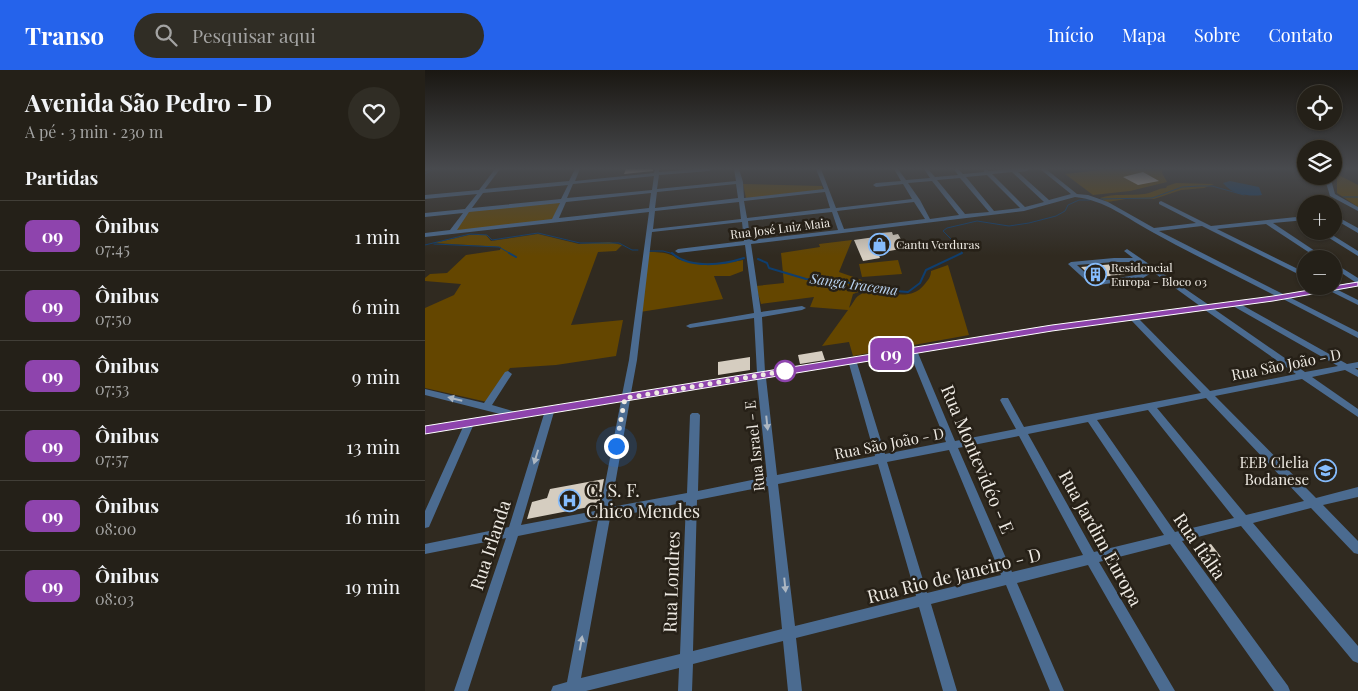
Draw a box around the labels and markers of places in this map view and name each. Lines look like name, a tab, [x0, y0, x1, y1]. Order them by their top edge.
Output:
shop icon: Cantu Verduras	[868, 232, 892, 256]
place label: Cantu Verduras	[896, 236, 980, 252]
place label: Residencial Europa - Bloco 03	[1111, 259, 1207, 289]
building icon: Residencial Europa - Bloco 03	[1083, 262, 1107, 286]
unlabelled marker	[774, 360, 796, 382]
place label: EEB Clelia Bodanese	[1239, 452, 1310, 489]
school or university icon: EEB Clelia Bodanese	[1313, 459, 1337, 483]
place label: C. S. F. Chico Mendes	[586, 478, 700, 523]
hospital icon: C. S. F. Chico Mendes	[558, 488, 582, 512]

